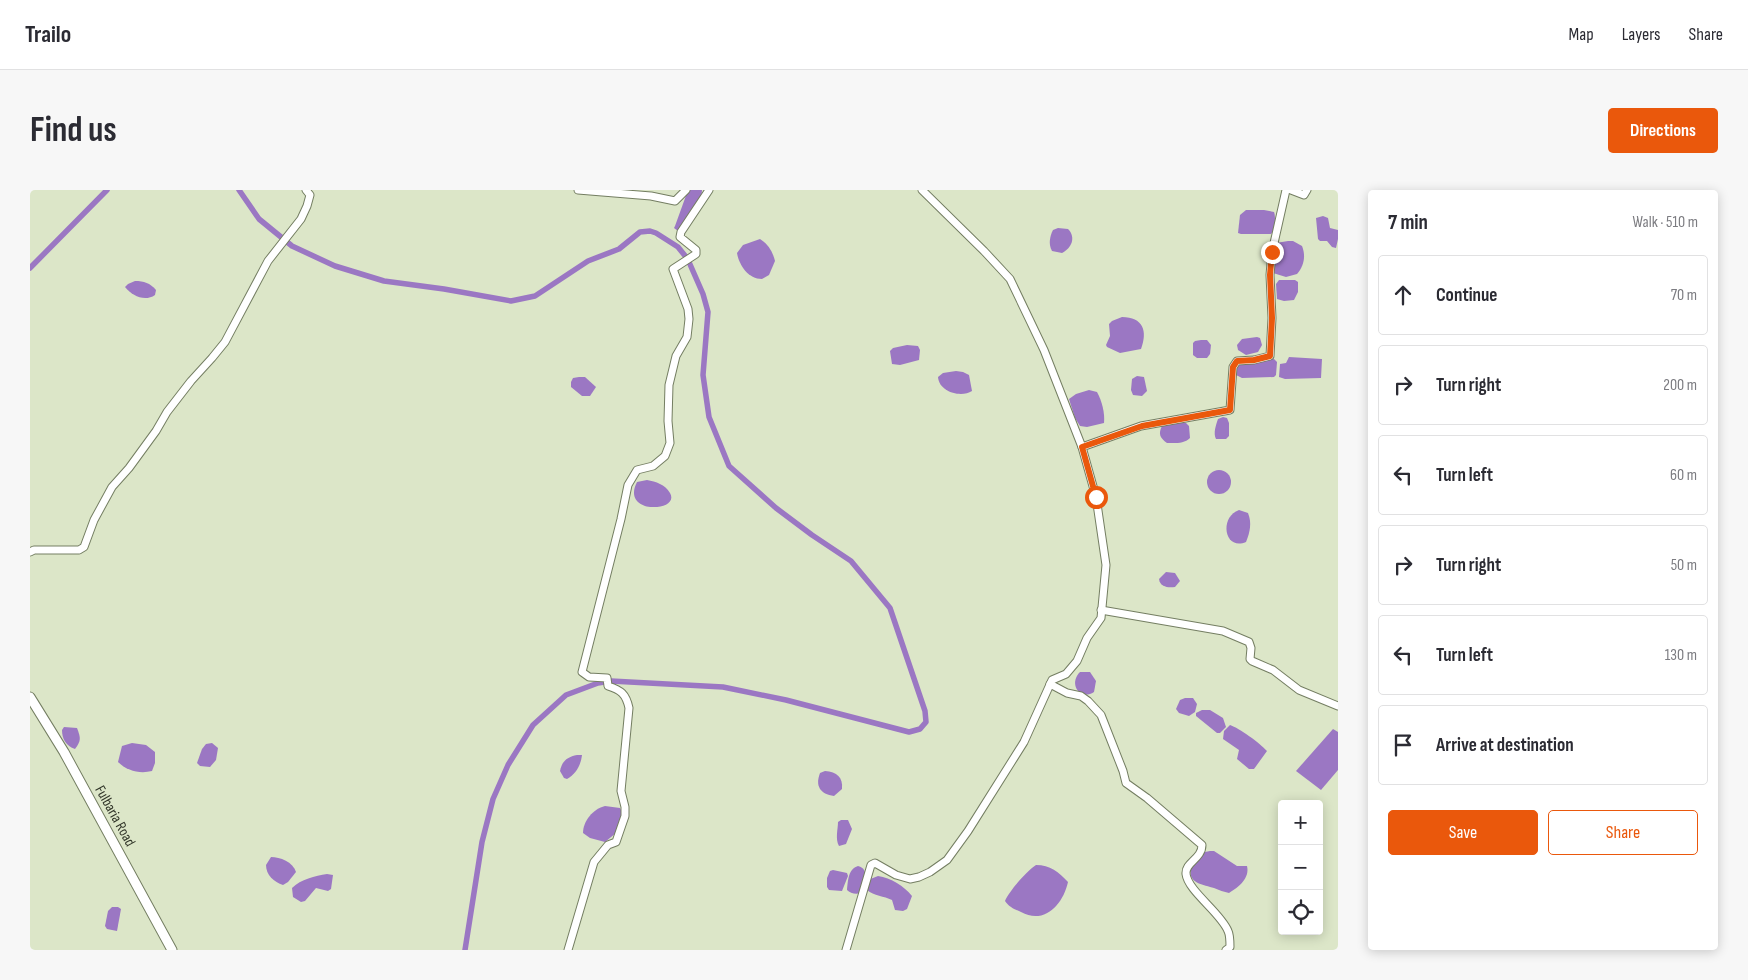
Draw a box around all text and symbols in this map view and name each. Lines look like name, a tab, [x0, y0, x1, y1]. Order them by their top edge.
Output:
text: Trailo	[25, 20, 71, 49]
text: Map	[1569, 24, 1594, 45]
text: Layers	[1622, 24, 1661, 45]
text: Share	[1689, 24, 1723, 45]
button: Directions	[1608, 108, 1718, 153]
text: Find us	[30, 109, 117, 152]
text: 7 min	[1388, 210, 1428, 235]
text: Walk · 510 m	[1633, 213, 1698, 232]
route end	[1261, 241, 1284, 264]
icon: ahead	[1389, 281, 1417, 309]
text: Continue	[1436, 284, 1497, 307]
text: 70 m	[1671, 286, 1697, 305]
icon: right	[1389, 371, 1417, 399]
text: Turn right	[1436, 374, 1501, 397]
text: 200 m	[1663, 376, 1697, 395]
icon: left	[1389, 461, 1417, 489]
text: Turn left	[1436, 464, 1493, 487]
text: 60 m	[1670, 466, 1697, 485]
route start	[1085, 486, 1108, 509]
icon: right	[1389, 551, 1417, 579]
text: Turn right	[1436, 554, 1501, 577]
text: 50 m	[1671, 556, 1697, 575]
icon: left	[1389, 641, 1417, 669]
text: Turn left	[1436, 644, 1493, 667]
text: 130 m	[1665, 646, 1697, 665]
icon: arrive	[1389, 731, 1417, 759]
text: Arrive at destination	[1436, 734, 1574, 757]
street label: Fulbaria Road	[90, 782, 140, 850]
map controls	[1278, 800, 1323, 935]
button: +	[1278, 800, 1323, 845]
button: Save	[1388, 810, 1538, 855]
button: Share	[1548, 810, 1698, 855]
button: −	[1278, 845, 1323, 890]
button: locate	[1278, 890, 1323, 935]

